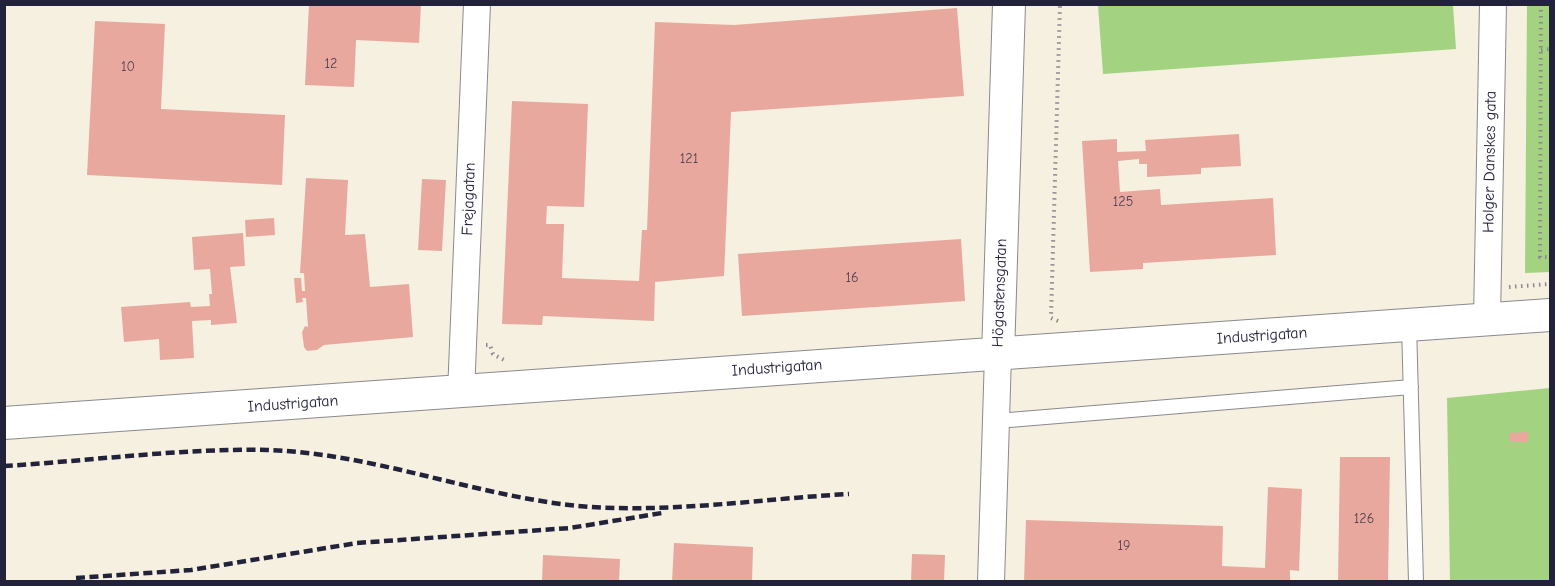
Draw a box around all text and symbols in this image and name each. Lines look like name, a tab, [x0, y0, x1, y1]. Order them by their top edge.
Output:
house number: 12	[325, 56, 337, 72]
house number: 10	[121, 59, 135, 75]
street label: Holger Danskes gata	[1479, 91, 1501, 233]
house number: 121	[680, 151, 698, 167]
street label: Frejagatan	[458, 162, 480, 236]
house number: 125	[1113, 194, 1133, 210]
street label: Högastensgatan	[989, 238, 1011, 348]
house number: 16	[845, 270, 859, 286]
street label: Industrigatan	[1216, 323, 1308, 349]
street label: Industrigatan	[731, 355, 823, 381]
street label: Industrigatan	[247, 391, 339, 417]
house number: 126	[1354, 511, 1374, 527]
house number: 19	[1118, 538, 1130, 554]

